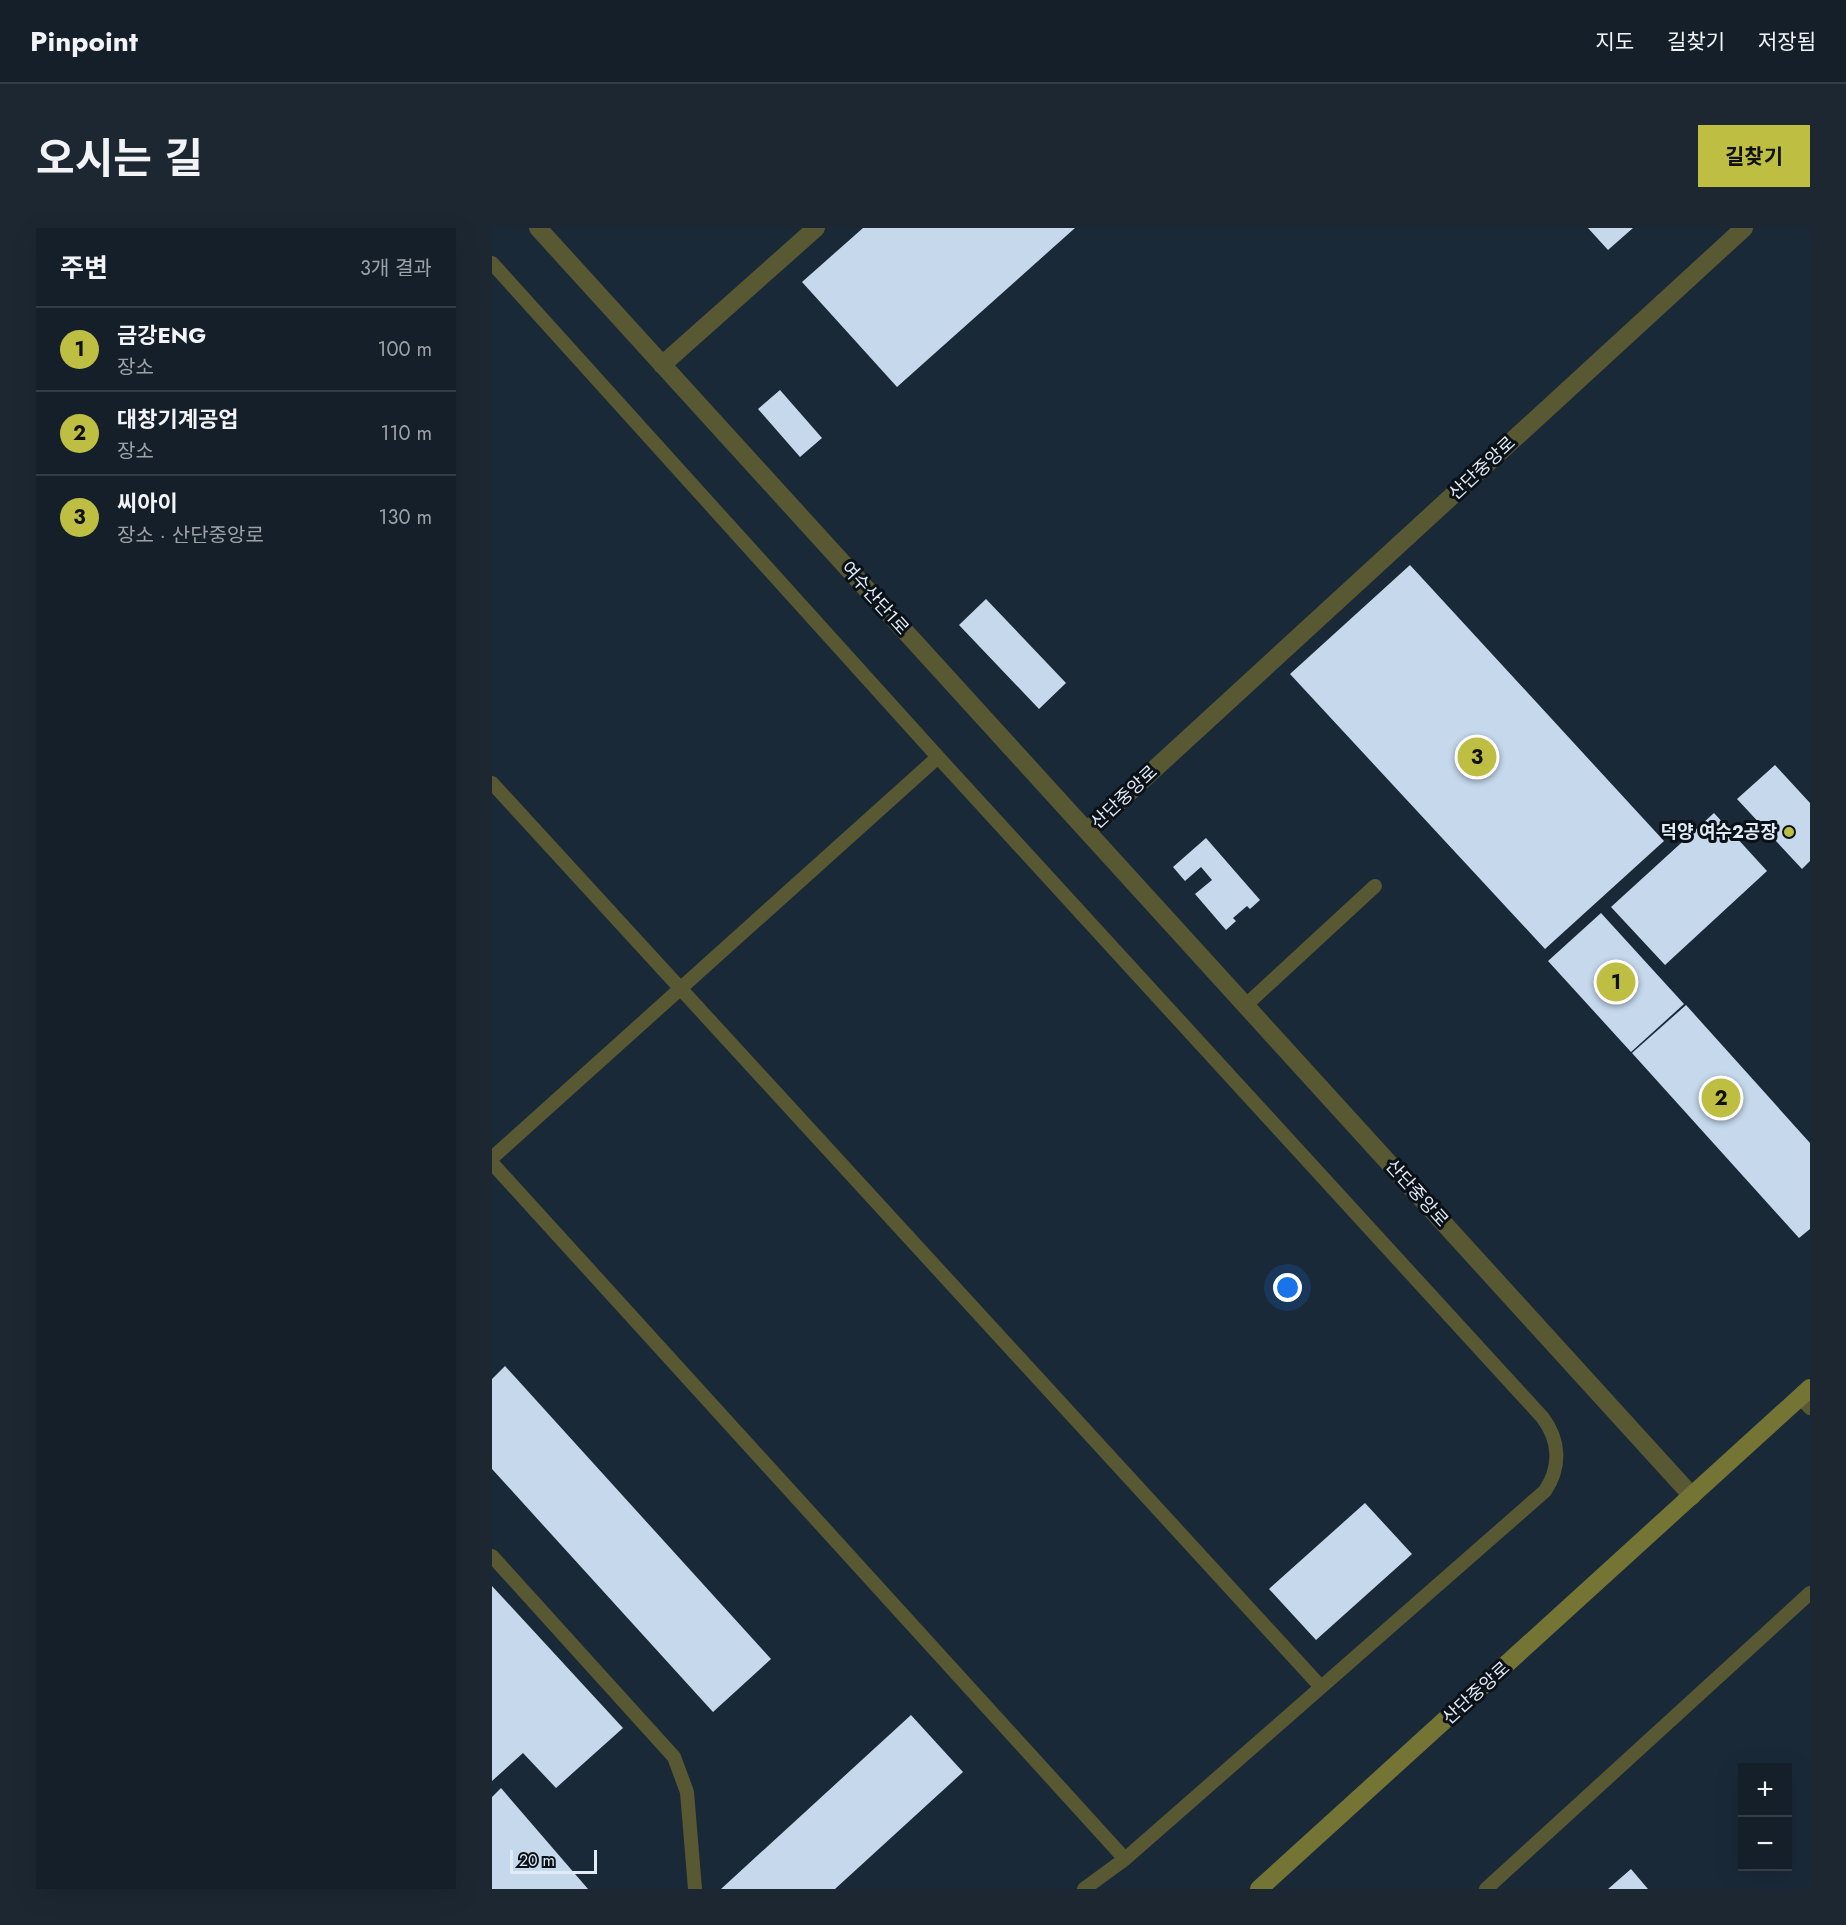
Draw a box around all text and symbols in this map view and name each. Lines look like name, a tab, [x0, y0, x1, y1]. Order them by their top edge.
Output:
text: Pinpoint	[30, 21, 138, 62]
text: 지도	[1595, 27, 1634, 57]
text: 길찾기	[1667, 27, 1725, 57]
text: 저장됨	[1758, 27, 1816, 57]
button: 길찾기	[1698, 125, 1810, 187]
text: 오시는 길	[36, 128, 203, 189]
text: 주변	[60, 249, 108, 287]
text: 3개 결과	[360, 254, 432, 283]
text: 금강ENG	[117, 319, 206, 351]
text: 1	[74, 335, 85, 364]
text: 100 m	[377, 335, 432, 364]
text: 장소	[117, 353, 154, 382]
text: 대창기계공업	[117, 403, 238, 435]
text: 2	[73, 419, 86, 448]
text: 110 m	[380, 419, 432, 448]
street label: 산단중앙로	[1443, 430, 1521, 506]
text: 장소	[117, 437, 154, 466]
text: 씨아이	[117, 487, 178, 519]
text: 3	[73, 503, 86, 532]
text: 130 m	[378, 503, 432, 532]
text: 장소 · 산단중앙로	[117, 521, 264, 550]
street label: 여수산단1로	[835, 556, 915, 640]
pin: 3	[1458, 734, 1496, 780]
street label: 산단중앙로	[1085, 759, 1163, 835]
place label: 덕양 여수2공장	[1660, 819, 1777, 845]
marker: 덕양 여수2공장	[1782, 825, 1796, 839]
pin: 1	[1596, 960, 1636, 1005]
pin: 2	[1702, 1076, 1740, 1120]
street label: 산단중앙로	[1380, 1154, 1454, 1232]
your location	[1273, 1273, 1302, 1302]
street label: 산단중앙로	[1437, 1656, 1515, 1730]
map controls	[1738, 1763, 1792, 1871]
button: +	[1738, 1763, 1792, 1817]
button: −	[1738, 1817, 1792, 1871]
scale bar	[510, 1847, 597, 1874]
text: 20 m	[519, 1849, 555, 1872]

